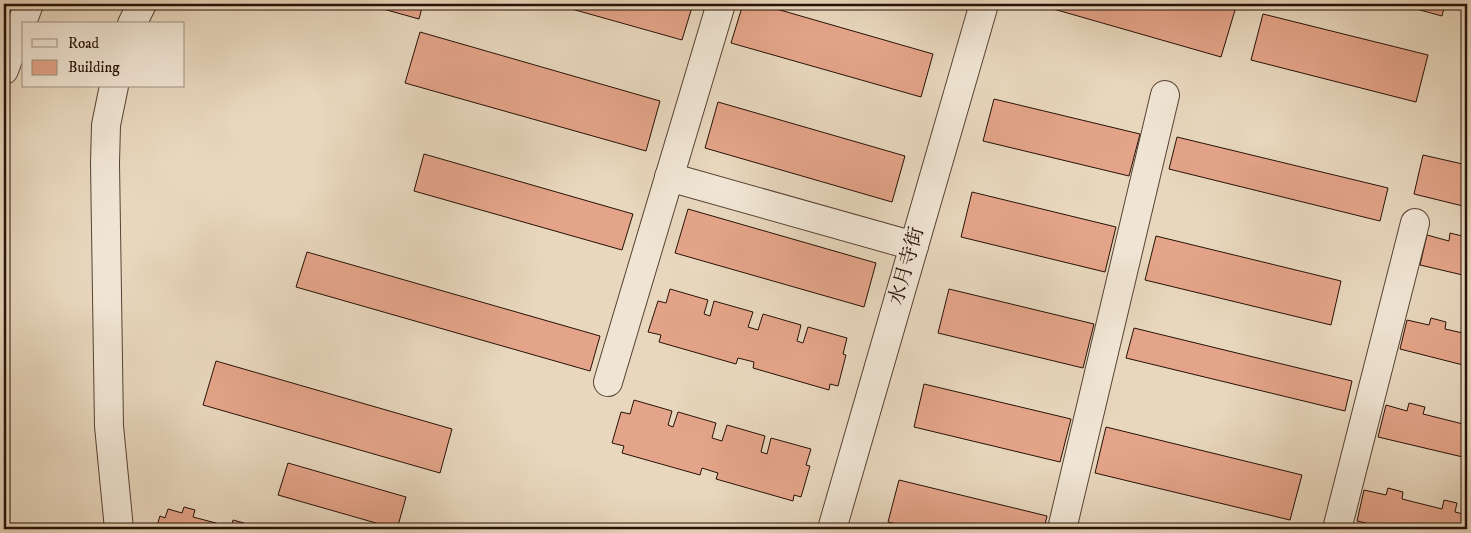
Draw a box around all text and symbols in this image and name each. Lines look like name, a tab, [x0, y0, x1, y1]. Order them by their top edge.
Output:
legend	[22, 22, 185, 88]
text: Road	[68, 34, 100, 53]
text: Building	[68, 58, 120, 77]
street label: 水月寺街	[884, 224, 930, 308]

